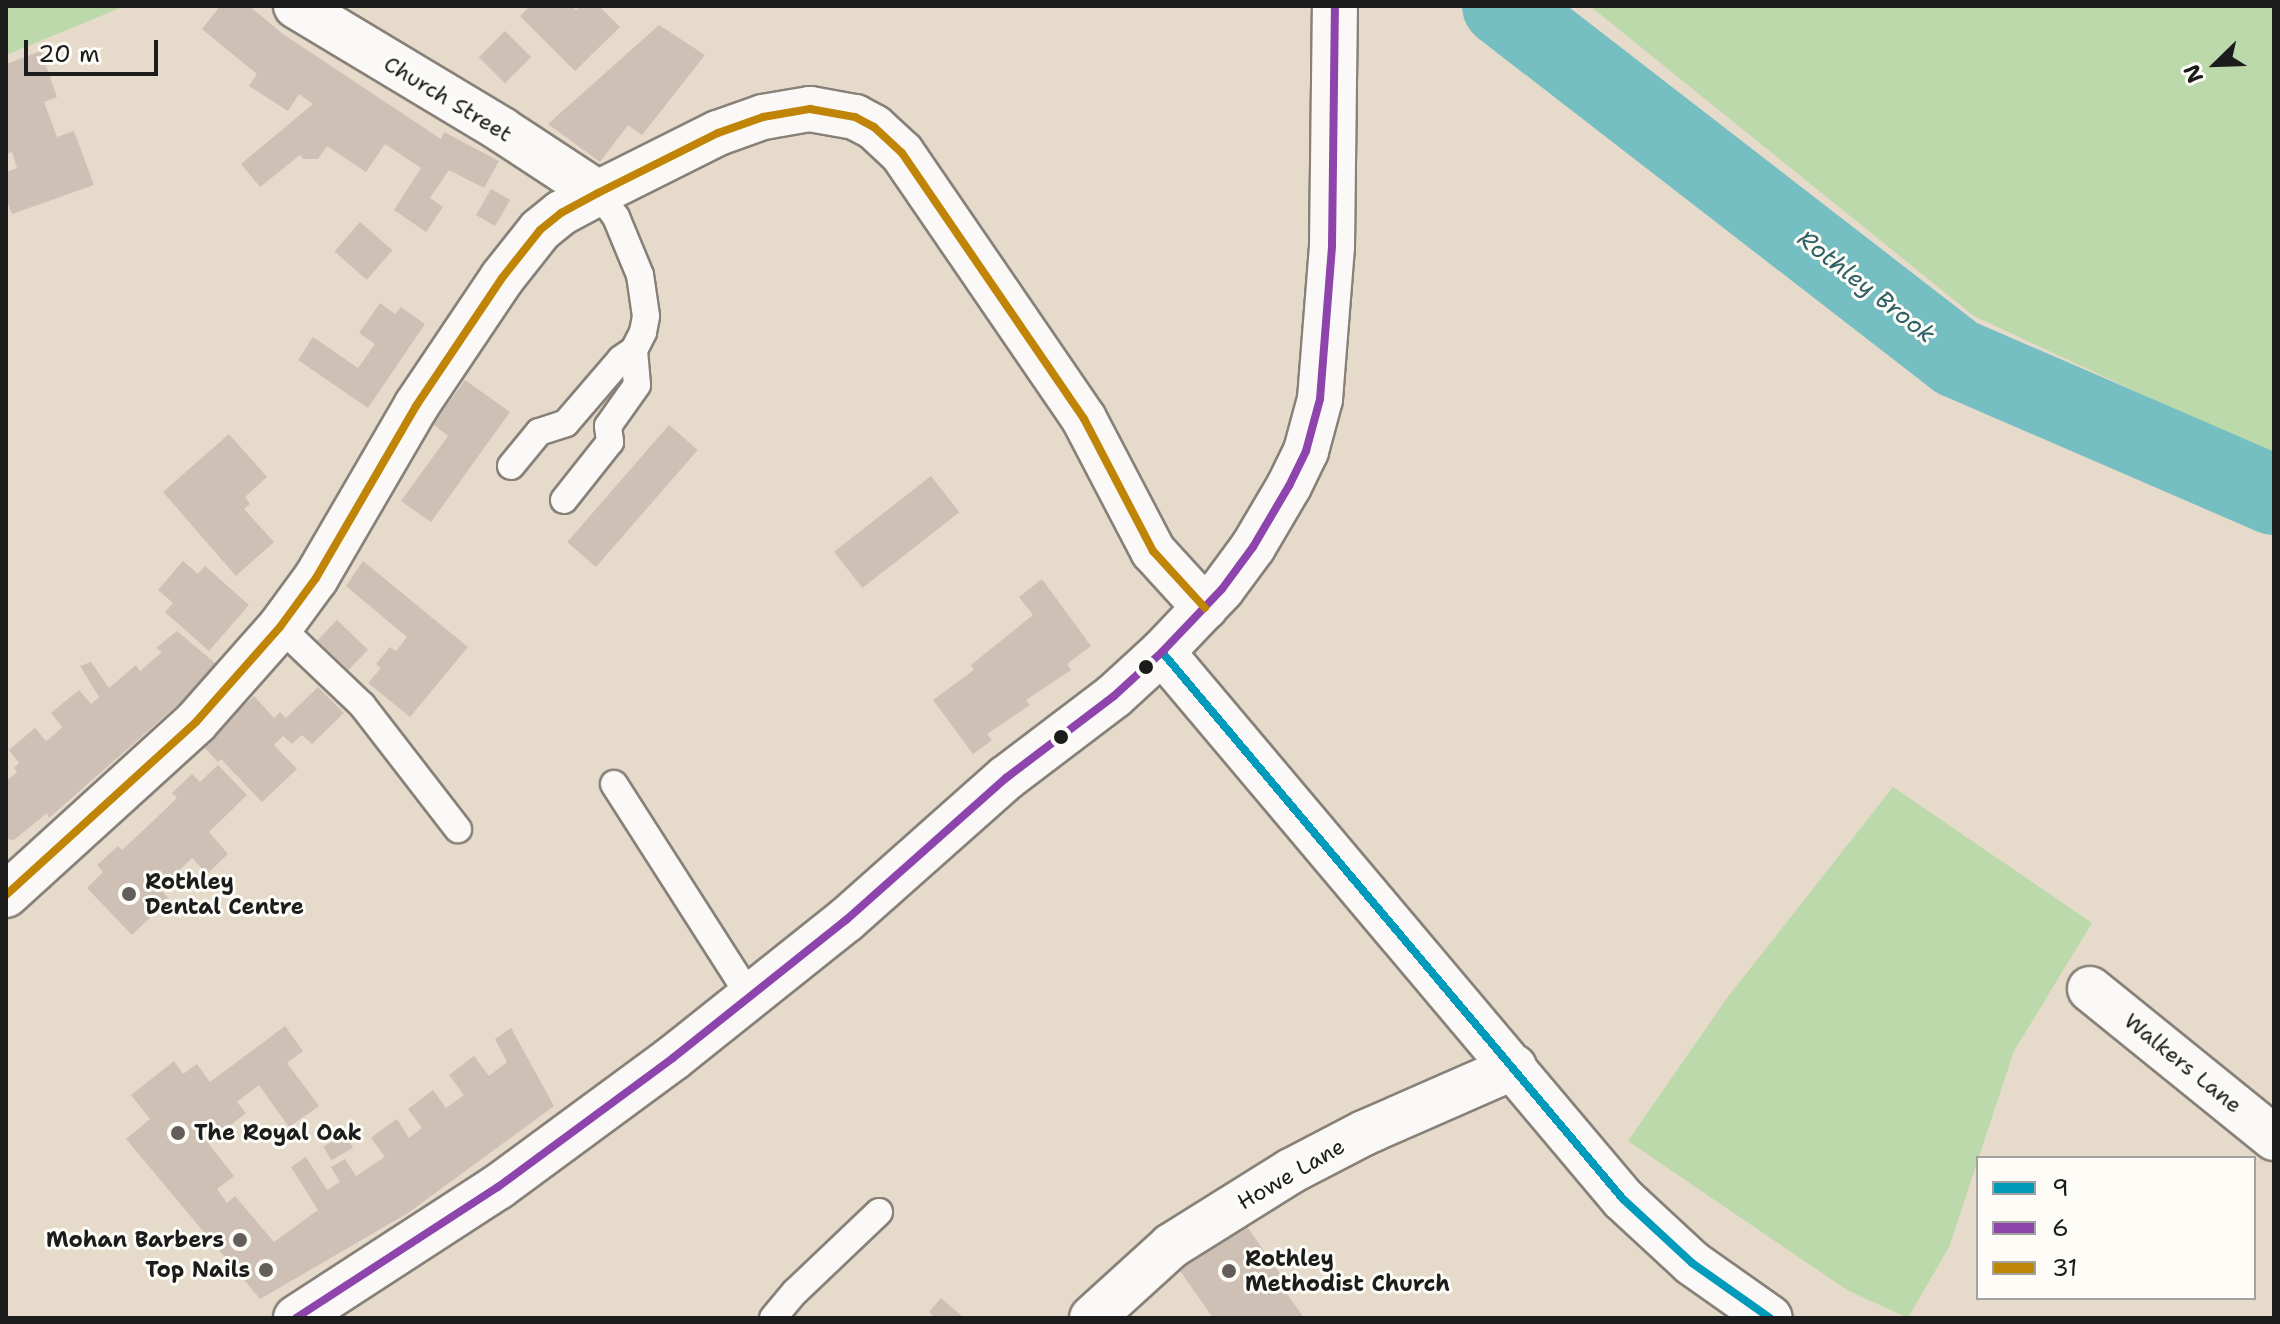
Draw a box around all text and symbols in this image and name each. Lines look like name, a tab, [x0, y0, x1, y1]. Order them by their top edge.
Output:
scale bar	[28, 24, 162, 74]
north arrow	[2176, 24, 2256, 104]
text: 20 m	[38, 38, 100, 70]
street label: Church Street	[379, 50, 517, 148]
text: N	[2177, 60, 2210, 87]
water label: Rothley Brook	[1792, 224, 1940, 350]
unlabelled marker	[1138, 659, 1154, 675]
unlabelled marker	[1053, 729, 1069, 745]
place label: Rothley Dental Centre	[145, 868, 304, 920]
marker: Rothley Dental Centre	[120, 885, 138, 903]
street label: Walkers Lane	[2119, 1008, 2247, 1118]
place label: The Royal Oak	[194, 1120, 362, 1146]
marker: The Royal Oak	[169, 1124, 187, 1142]
street label: Howe Lane	[1233, 1133, 1349, 1215]
legend	[1976, 1156, 2256, 1300]
text: 9	[2052, 1172, 2069, 1204]
text: 6	[2052, 1212, 2069, 1244]
place label: Mohan Barbers	[46, 1227, 224, 1253]
marker: Mohan Barbers	[231, 1231, 249, 1249]
place label: Rothley Methodist Church	[1245, 1245, 1450, 1296]
text: 31	[2052, 1252, 2078, 1284]
place label: Top Nails	[145, 1257, 250, 1283]
marker: Top Nails	[257, 1261, 275, 1279]
marker: Rothley Methodist Church	[1220, 1262, 1238, 1280]

